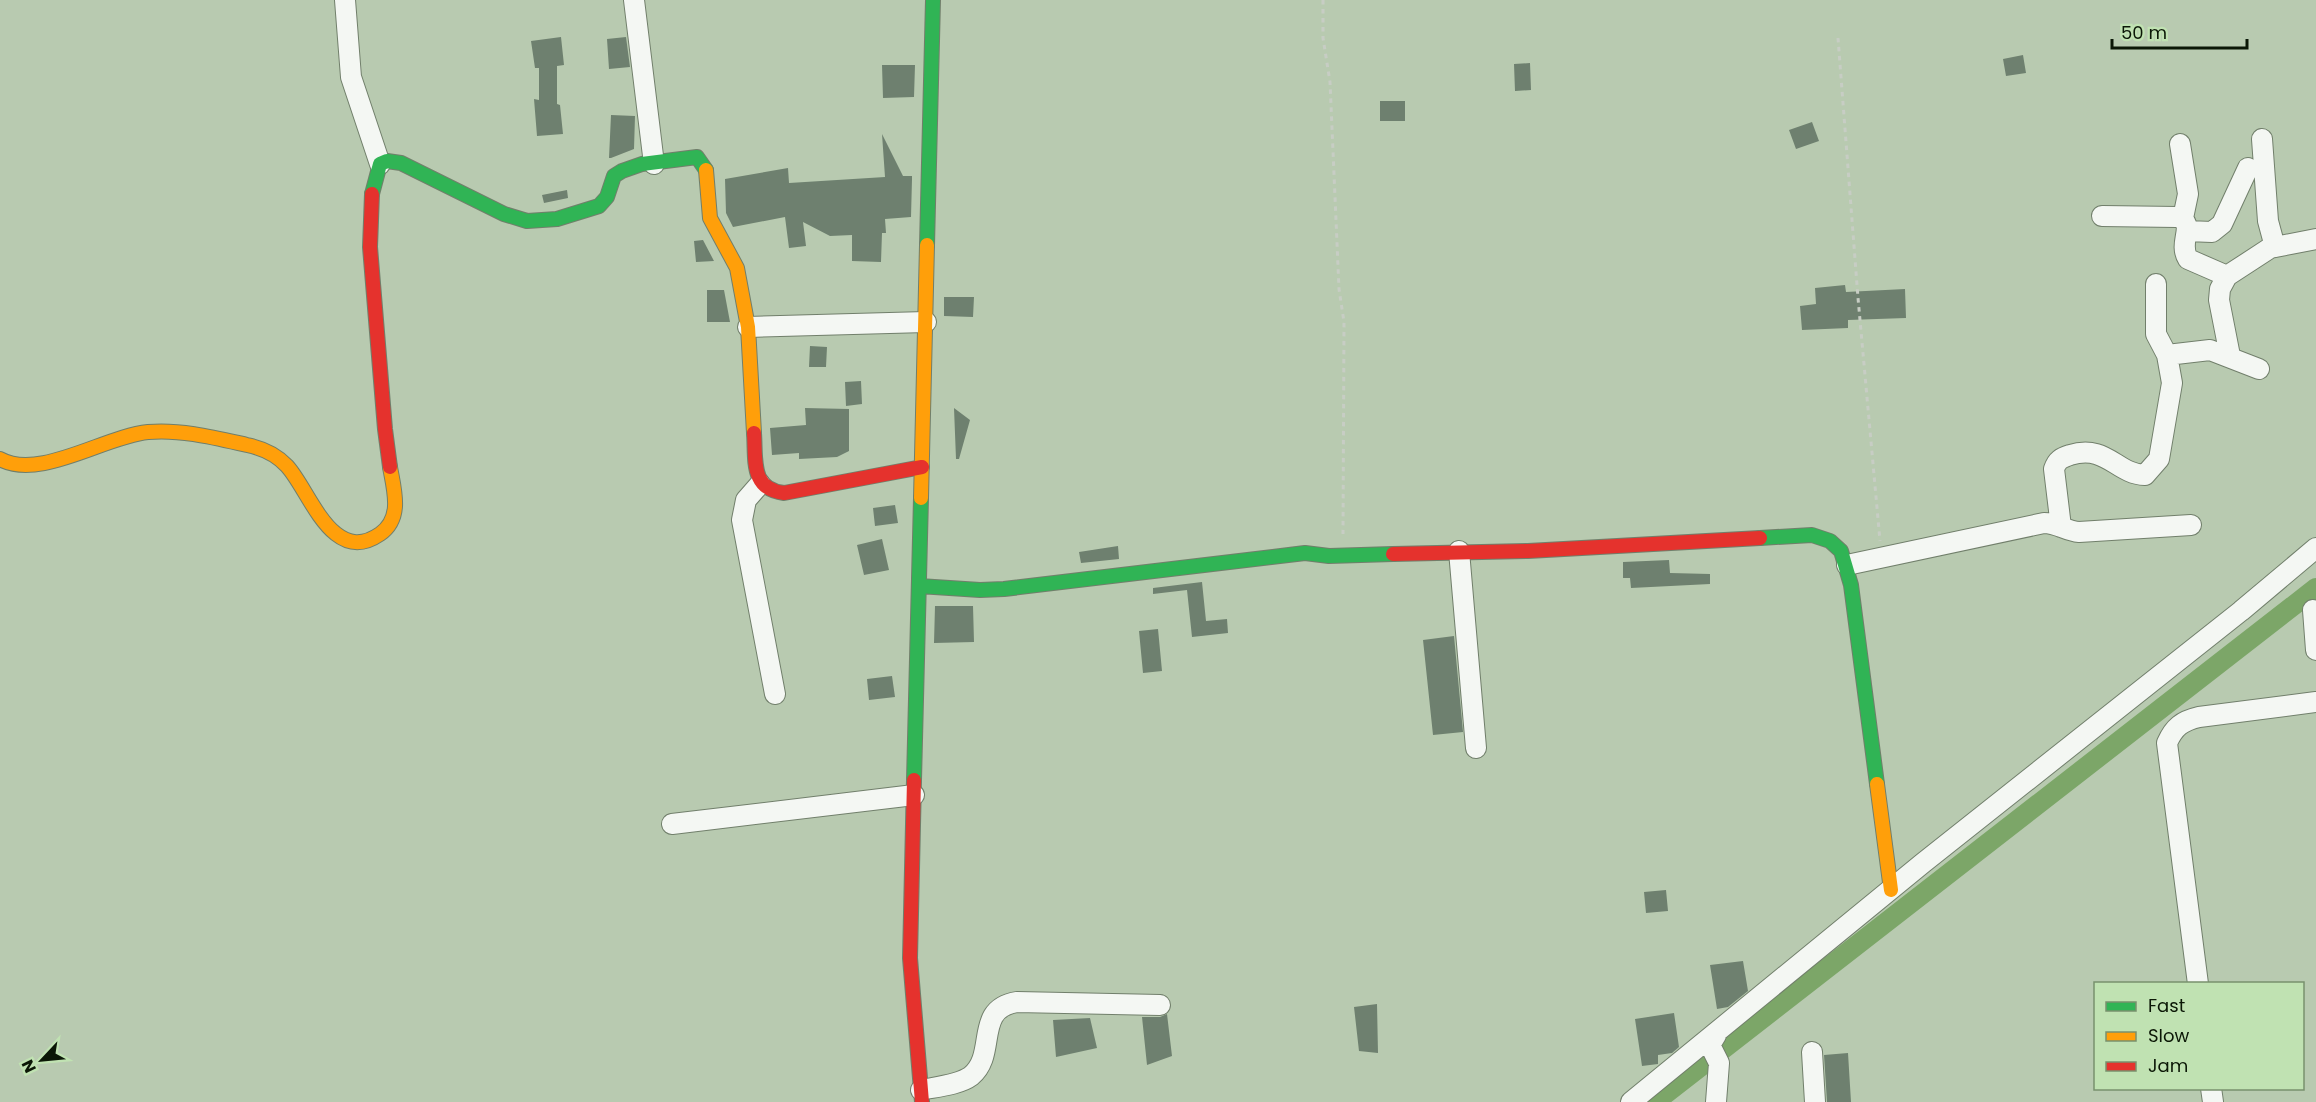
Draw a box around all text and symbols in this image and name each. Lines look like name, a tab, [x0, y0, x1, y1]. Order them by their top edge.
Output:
scale bar	[2112, 12, 2247, 50]
text: 50 m	[2121, 20, 2167, 45]
legend	[2094, 982, 2304, 1090]
text: Fast	[2148, 993, 2185, 1018]
text: Slow	[2148, 1023, 2190, 1048]
north arrow	[12, 1030, 72, 1090]
text: Jam	[2148, 1053, 2188, 1078]
text: N	[16, 1056, 42, 1077]

